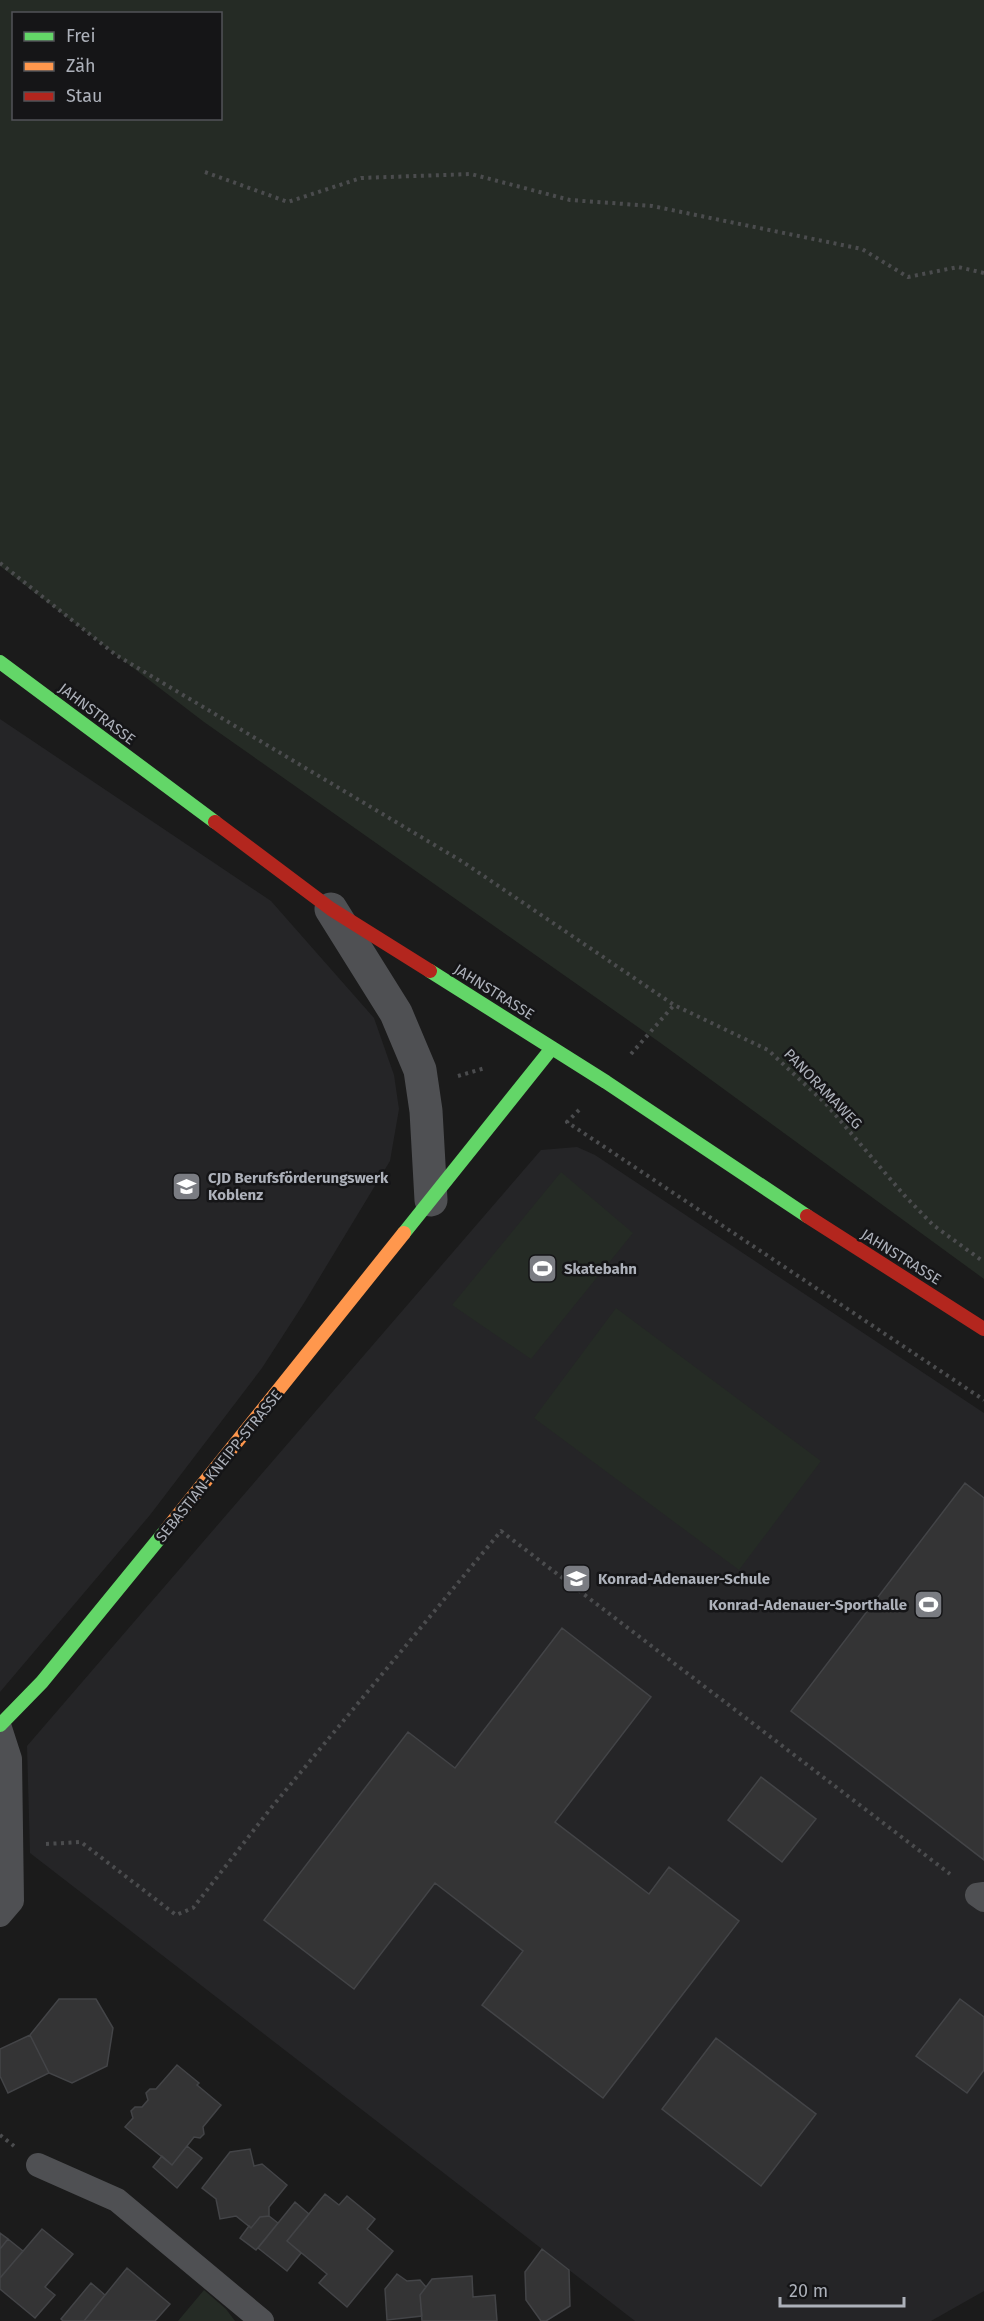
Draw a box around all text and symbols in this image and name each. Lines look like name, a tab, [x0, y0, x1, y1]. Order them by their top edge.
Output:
legend	[12, 12, 222, 120]
text: Frei	[66, 25, 96, 47]
text: Zäh	[66, 55, 95, 77]
text: Stau	[66, 85, 102, 107]
street label: JAHNSTRASSE	[55, 679, 139, 749]
street label: JAHNSTRASSE	[451, 960, 537, 1024]
street label: PANORAMAWEG	[780, 1045, 866, 1133]
place label: CJD Berufsförderungswerk Koblenz	[208, 1169, 389, 1204]
school or university icon: CJD Berufsförderungswerk Koblenz	[171, 1171, 203, 1203]
street label: JAHNSTRASSE	[858, 1225, 944, 1289]
sports icon: Skatebahn	[527, 1253, 559, 1285]
place label: Skatebahn	[564, 1260, 637, 1278]
street label: SEBASTIAN-KNEIPP-STRASSE	[152, 1386, 286, 1546]
school or university icon: Konrad-Adenauer-Schule	[561, 1563, 593, 1595]
place label: Konrad-Adenauer-Schule	[598, 1570, 770, 1588]
sports icon: Konrad-Adenauer-Sporthalle	[912, 1589, 944, 1621]
place label: Konrad-Adenauer-Sporthalle	[709, 1596, 907, 1614]
scale bar	[780, 2270, 904, 2308]
text: 20 m	[789, 2280, 828, 2302]

